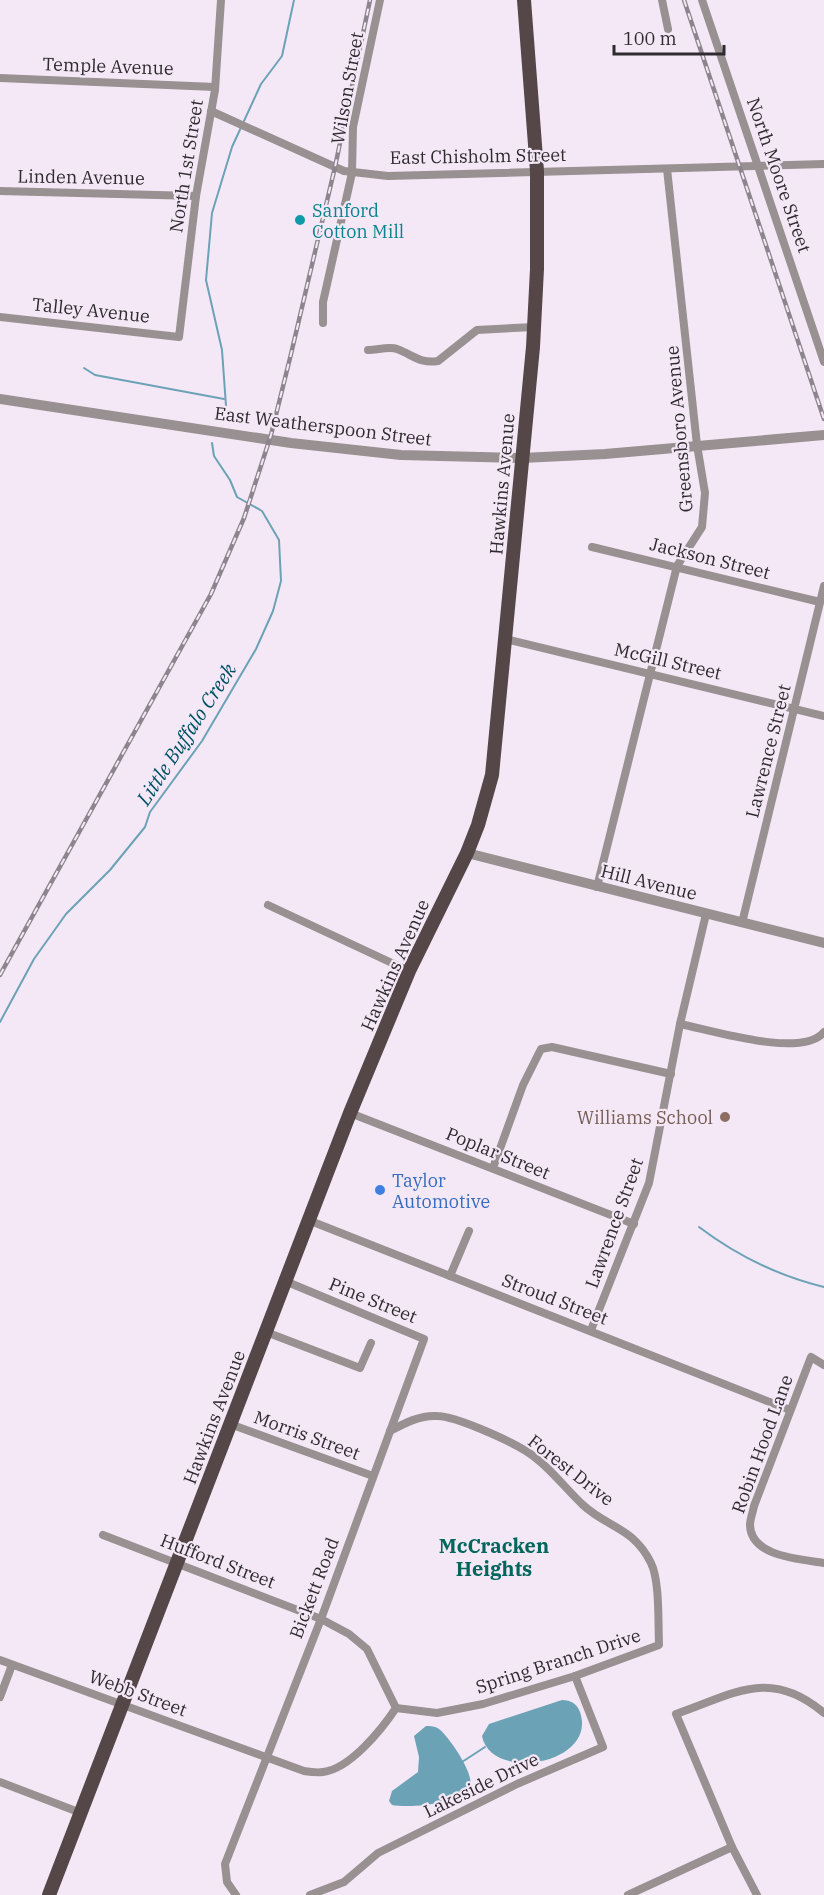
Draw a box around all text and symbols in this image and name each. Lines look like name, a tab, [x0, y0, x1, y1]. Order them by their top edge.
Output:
scale bar	[614, 18, 724, 56]
text: 100 m	[623, 27, 677, 50]
street label: Wilson Street	[326, 30, 368, 146]
street label: Temple Avenue	[42, 52, 174, 80]
street label: North Moore Street	[742, 94, 816, 256]
street label: North 1st Street	[164, 98, 208, 234]
street label: East Chisholm Street	[390, 143, 566, 169]
street label: Linden Avenue	[17, 164, 145, 190]
place label: Sanford Cotton Mill	[312, 199, 404, 243]
marker: Sanford Cotton Mill	[293, 213, 307, 227]
street label: Talley Avenue	[31, 292, 151, 328]
street label: Greensboro Avenue	[660, 345, 698, 513]
street label: East Weatherspoon Street	[213, 401, 433, 451]
street label: Hawkins Avenue	[484, 412, 520, 556]
street label: Jackson Street	[648, 532, 772, 584]
street label: McGill Street	[612, 638, 724, 684]
water label: Little Buffalo Creek	[129, 657, 242, 811]
street label: Lawrence Street	[740, 682, 796, 820]
street label: Hill Avenue	[599, 859, 699, 905]
street label: Hawkins Avenue	[356, 896, 434, 1034]
place label: Williams School	[577, 1106, 713, 1129]
marker: Williams School	[718, 1110, 732, 1124]
street label: Poplar Street	[443, 1122, 553, 1184]
street label: Lawrence Street	[580, 1155, 648, 1291]
place label: Taylor Automotive	[392, 1169, 490, 1213]
marker: Taylor Automotive	[373, 1183, 387, 1197]
street label: Stroud Street	[499, 1268, 611, 1330]
street label: Pine Street	[326, 1272, 420, 1328]
street label: Hawkins Avenue	[178, 1347, 250, 1487]
street label: Robin Hood Lane	[726, 1372, 798, 1516]
street label: Morris Street	[251, 1405, 363, 1465]
street label: Forest Drive	[523, 1429, 619, 1511]
street label: Hufford Street	[157, 1529, 279, 1593]
district label: McCracken Heights	[439, 1532, 549, 1582]
street label: Bickett Road	[284, 1534, 344, 1642]
street label: Spring Branch Drive	[473, 1623, 643, 1699]
street label: Webb Street	[86, 1665, 190, 1721]
street label: Lakeside Drive	[420, 1747, 542, 1823]

